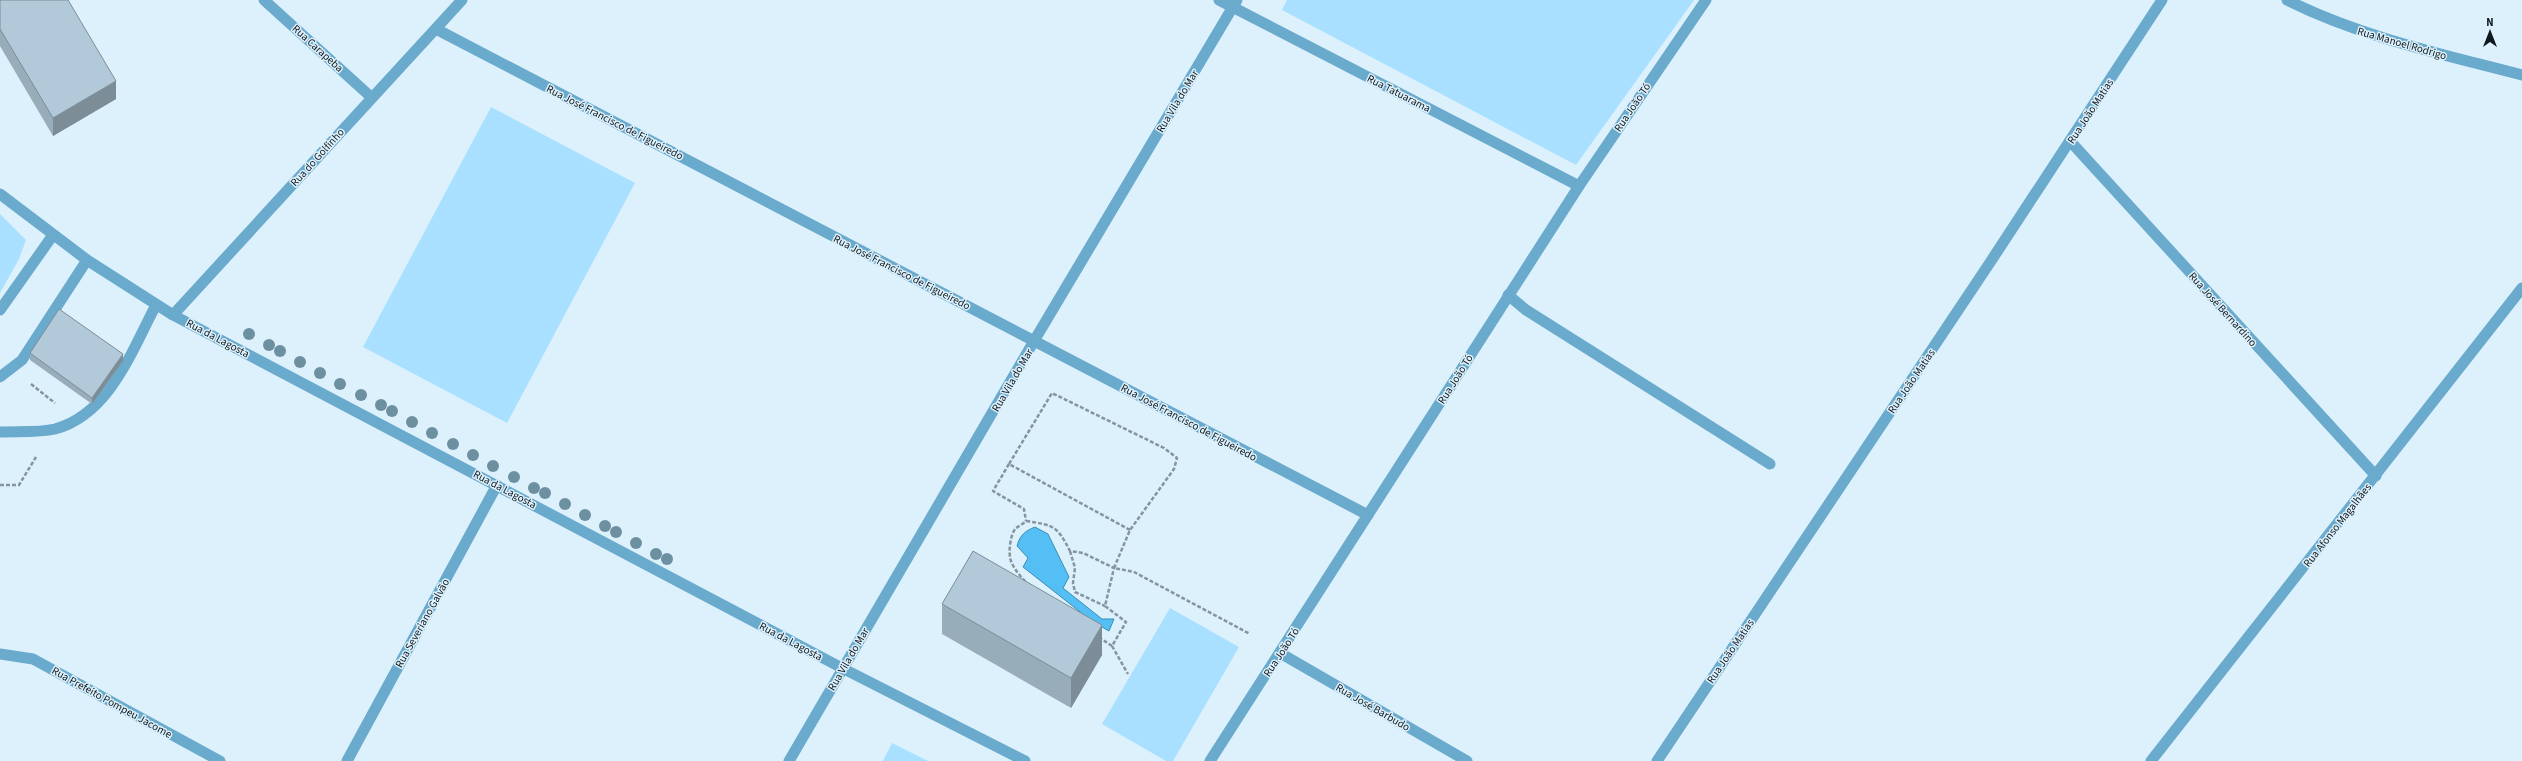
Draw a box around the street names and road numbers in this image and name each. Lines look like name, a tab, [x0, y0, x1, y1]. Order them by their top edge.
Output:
street label: Rua Carapeba	[289, 21, 346, 75]
street label: Rua Manoel Rodrigo	[2356, 24, 2448, 63]
street label: Rua Vila do Mar	[1153, 67, 1202, 135]
street label: Rua Tatuarama	[1364, 71, 1433, 116]
street label: Rua João Matias	[2064, 76, 2117, 147]
street label: Rua João Tó	[1611, 80, 1654, 135]
street label: Rua José Francisco de Figueiredo	[544, 81, 686, 164]
street label: Rua do Golfinho	[287, 125, 348, 190]
street label: Rua José Francisco de Figueiredo	[831, 231, 973, 314]
street label: Rua José Bernardino	[2185, 269, 2260, 350]
street label: Rua da Lagosta	[184, 316, 252, 361]
street label: Rua Vila do Mar	[988, 346, 1037, 415]
street label: Rua João Matias	[1884, 346, 1939, 416]
street label: Rua João Tó	[1434, 352, 1477, 407]
street label: Rua José Francisco de Figueiredo	[1118, 380, 1259, 465]
street label: Rua da Lagosta	[471, 467, 539, 512]
street label: Rua Afonso Magalhães	[2300, 480, 2375, 570]
street label: Rua Severiano Galvão	[392, 576, 453, 670]
street label: Rua João Matias	[1703, 616, 1758, 686]
street label: Rua da Lagosta	[757, 619, 825, 664]
street label: Rua Vila do Mar	[824, 625, 873, 694]
street label: Rua João Tó	[1260, 625, 1303, 680]
street label: Rua Prefeito Pompeu Jacome	[49, 663, 175, 742]
street label: Rua José Barbudo	[1333, 680, 1413, 735]

